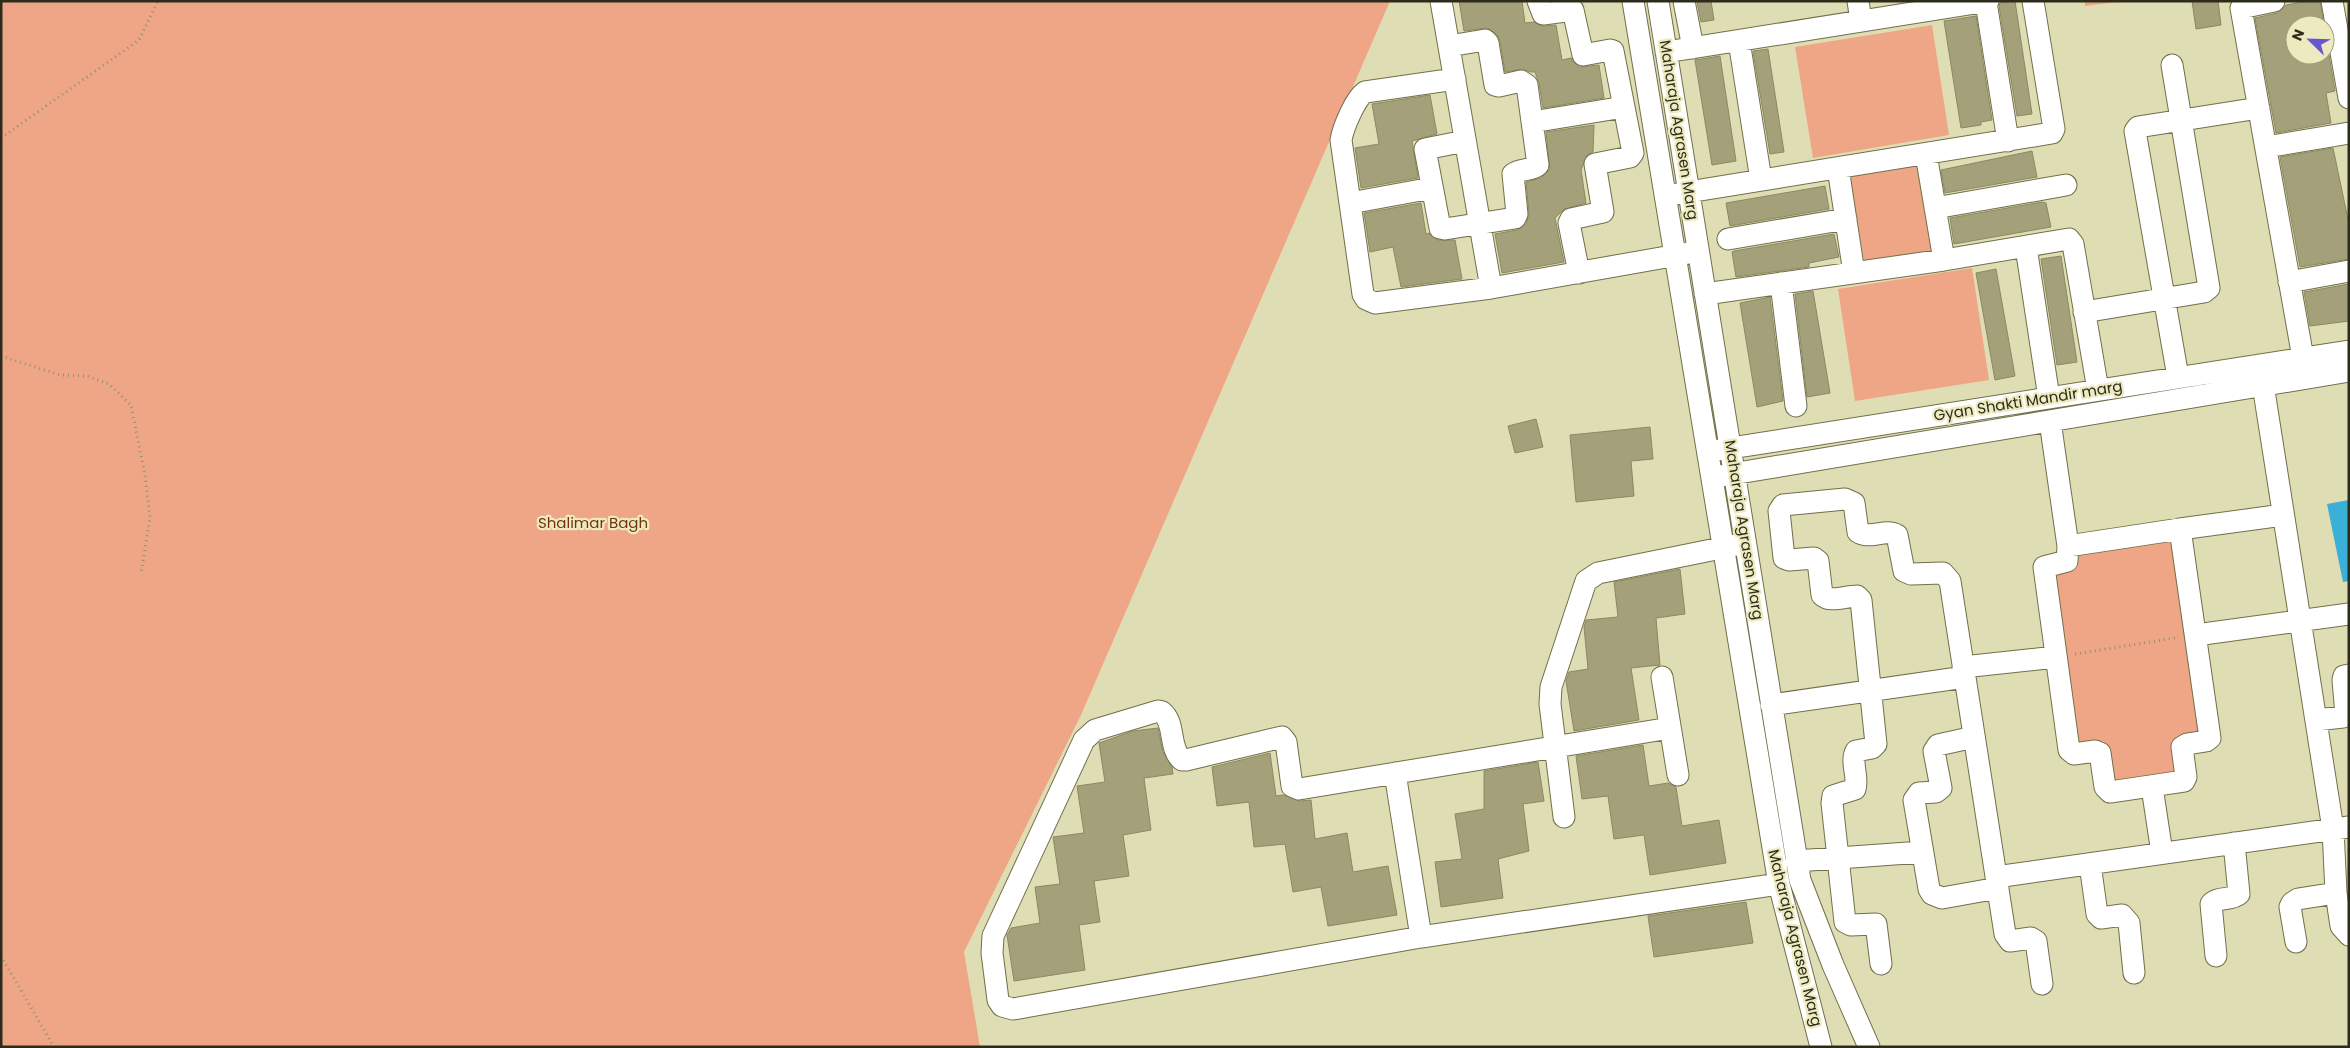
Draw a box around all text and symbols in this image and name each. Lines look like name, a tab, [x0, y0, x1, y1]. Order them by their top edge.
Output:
north arrow	[2285, 15, 2335, 65]
text: N	[2287, 26, 2309, 44]
street label: Maharaja Agrasen Marg	[1655, 38, 1704, 221]
street label: Gyan Shakti Mandir marg	[1932, 375, 2124, 426]
street label: Maharaja Agrasen Marg	[1720, 438, 1769, 621]
park label: Shalimar Bagh	[538, 512, 648, 533]
street label: Maharaja Agrasen Marg	[1763, 847, 1828, 1029]

